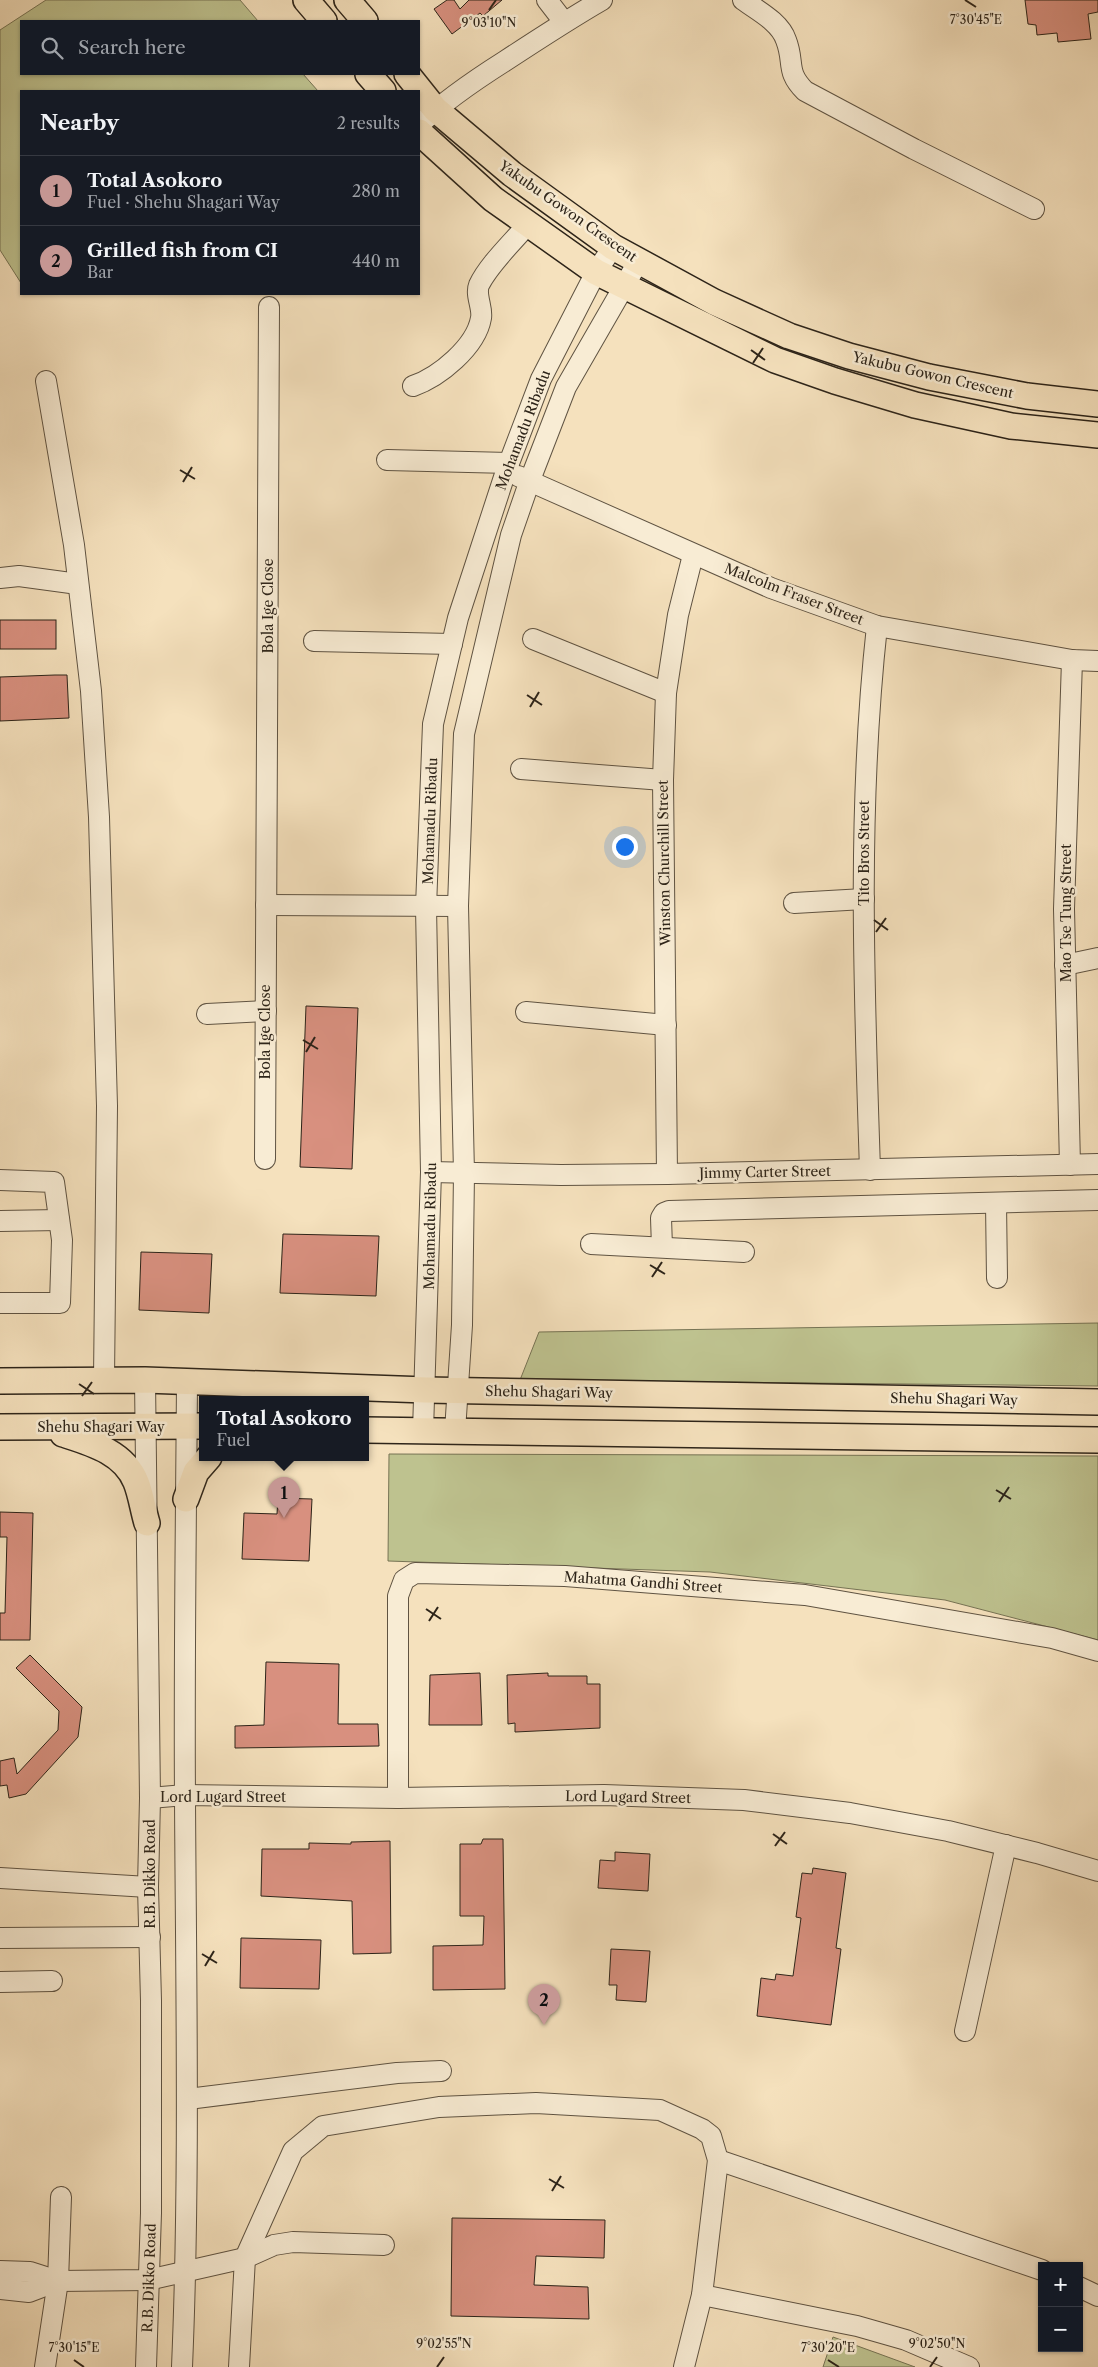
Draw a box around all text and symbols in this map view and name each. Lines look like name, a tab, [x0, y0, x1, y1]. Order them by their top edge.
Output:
text: 7°30'45"E	[950, 12, 1002, 27]
text: 9°03'10"N	[462, 15, 516, 30]
search box	[20, 20, 420, 75]
icon: search	[38, 34, 66, 62]
text: Search here	[78, 36, 186, 59]
text: Nearby	[40, 110, 119, 135]
text: 2 results	[337, 113, 400, 133]
street label: Yakubu Gowon Crescent	[495, 156, 641, 266]
text: Total Asokoro	[87, 169, 222, 192]
text: 1	[52, 181, 60, 201]
text: 280 m	[352, 181, 400, 201]
text: Fuel · Shehu Shagari Way	[87, 192, 280, 212]
text: Grilled fish from CI	[87, 239, 278, 262]
text: 2	[51, 251, 61, 271]
text: 440 m	[352, 251, 400, 271]
text: Bar	[87, 262, 113, 282]
street label: Yakubu Gowon Crescent	[850, 347, 1015, 402]
street label: Mohamadu Ribadu	[492, 367, 554, 493]
street label: Bola Ige Close	[259, 558, 277, 653]
street label: Malcolm Fraser Street	[722, 559, 866, 629]
street label: Mohamadu Ribadu	[419, 757, 441, 885]
street label: Winston Churchill Street	[654, 780, 674, 947]
street label: Tito Bros Street	[855, 800, 873, 906]
your location	[612, 834, 638, 860]
street label: Mao Tse Tung Street	[1057, 844, 1075, 982]
street label: Bola Ige Close	[256, 984, 274, 1079]
street label: Mohamadu Ribadu	[420, 1162, 440, 1290]
street label: Jimmy Carter Street	[697, 1162, 831, 1182]
street label: Shehu Shagari Way	[485, 1382, 613, 1402]
street label: Shehu Shagari Way	[890, 1389, 1018, 1409]
popup	[199, 1396, 369, 1461]
text: Total Asokoro	[216, 1407, 352, 1430]
street label: Shehu Shagari Way	[37, 1418, 165, 1436]
text: Fuel	[216, 1430, 250, 1450]
pin: 1	[268, 1477, 300, 1518]
street label: Mahatma Gandhi Street	[563, 1567, 723, 1597]
street label: Lord Lugard Street	[565, 1787, 691, 1807]
street label: Lord Lugard Street	[160, 1788, 286, 1806]
street label: R.B. Dikko Road	[141, 1819, 159, 1929]
pin: 2	[528, 1984, 560, 2025]
street label: R.B. Dikko Road	[138, 2223, 160, 2333]
map controls	[1038, 2262, 1083, 2352]
button: +	[1038, 2262, 1083, 2307]
button: −	[1038, 2307, 1083, 2352]
text: 9°02'55"N	[416, 2336, 472, 2351]
text: 9°02'50"N	[909, 2336, 965, 2351]
text: 7°30'15"E	[49, 2340, 99, 2355]
text: 7°30'20"E	[801, 2340, 855, 2355]

